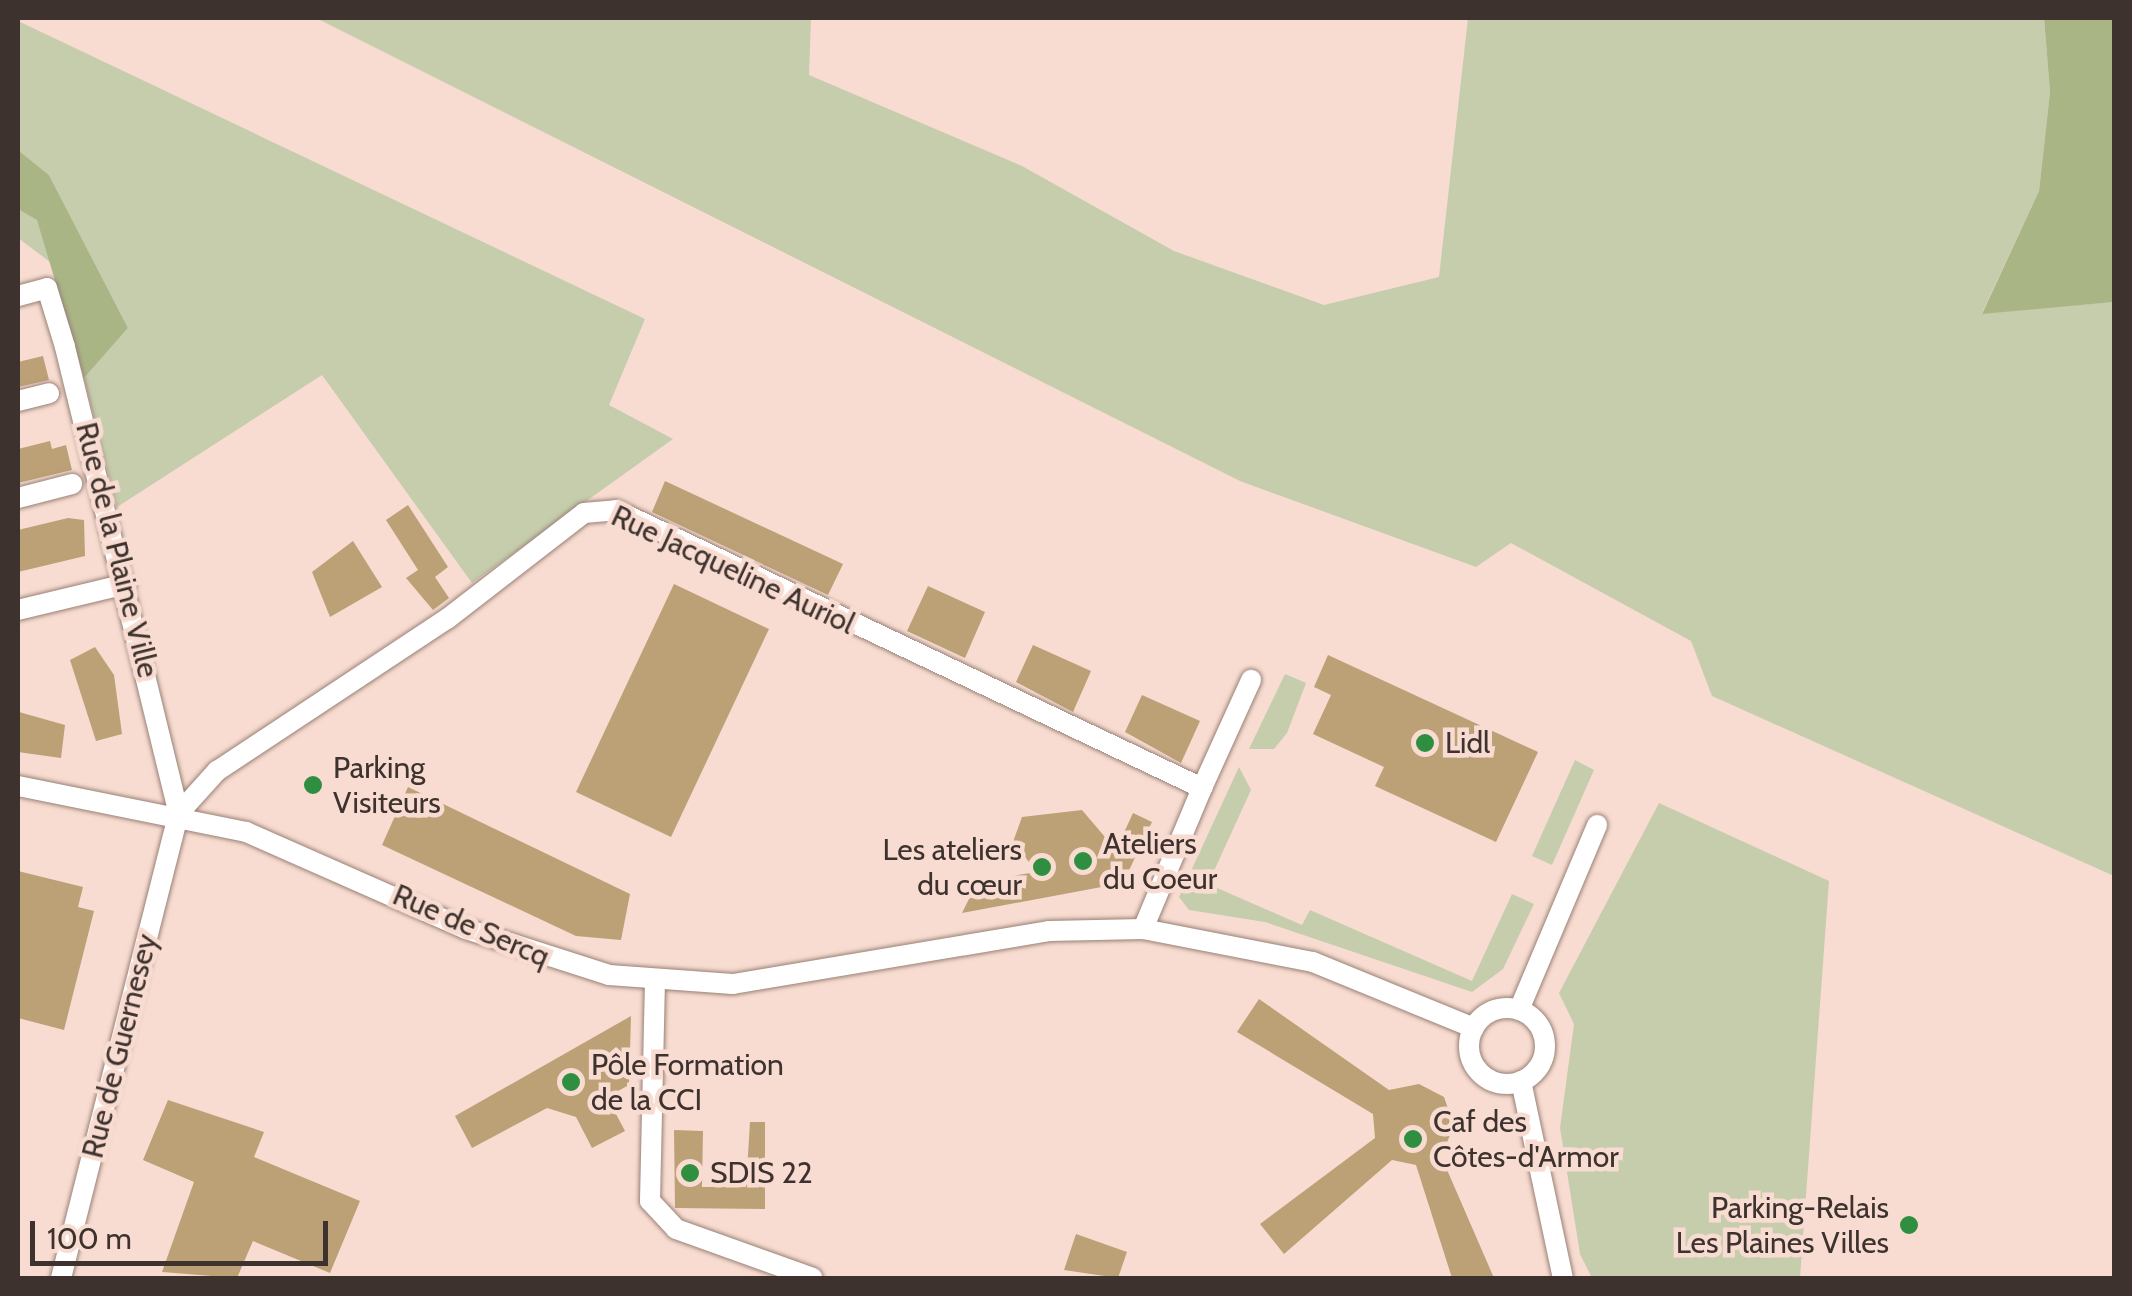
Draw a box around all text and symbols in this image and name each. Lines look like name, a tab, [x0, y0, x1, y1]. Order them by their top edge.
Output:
street label: Rue de la Plaine Ville	[68, 419, 166, 681]
street label: Rue Jacqueline Auriol	[606, 498, 860, 642]
place label: Lidl	[1445, 725, 1490, 761]
marker: Lidl	[1414, 732, 1436, 754]
place label: Parking Visiteurs	[333, 750, 441, 820]
marker: Parking Visiteurs	[302, 774, 324, 796]
place label: Ateliers du Coeur	[1103, 826, 1217, 896]
place label: Les ateliers du cœur	[883, 832, 1022, 902]
marker: Ateliers du Coeur	[1072, 850, 1094, 872]
marker: Les ateliers du cœur	[1031, 856, 1053, 878]
street label: Rue de Sercq	[387, 877, 555, 975]
street label: Rue de Guernesey	[75, 930, 165, 1162]
place label: Pôle Formation de la CCI	[591, 1047, 784, 1118]
marker: Pôle Formation de la CCI	[560, 1071, 582, 1093]
place label: Caf des Côtes-d'Armor	[1433, 1104, 1619, 1174]
marker: Caf des Côtes-d'Armor	[1402, 1128, 1424, 1150]
place label: SDIS 22	[710, 1155, 813, 1191]
marker: SDIS 22	[679, 1162, 701, 1184]
place label: Parking-Relais Les Plaines Villes	[1676, 1190, 1889, 1260]
scale bar	[35, 1201, 332, 1263]
marker: Parking-Relais Les Plaines Villes	[1898, 1214, 1920, 1236]
text: 100 m	[47, 1220, 132, 1257]

